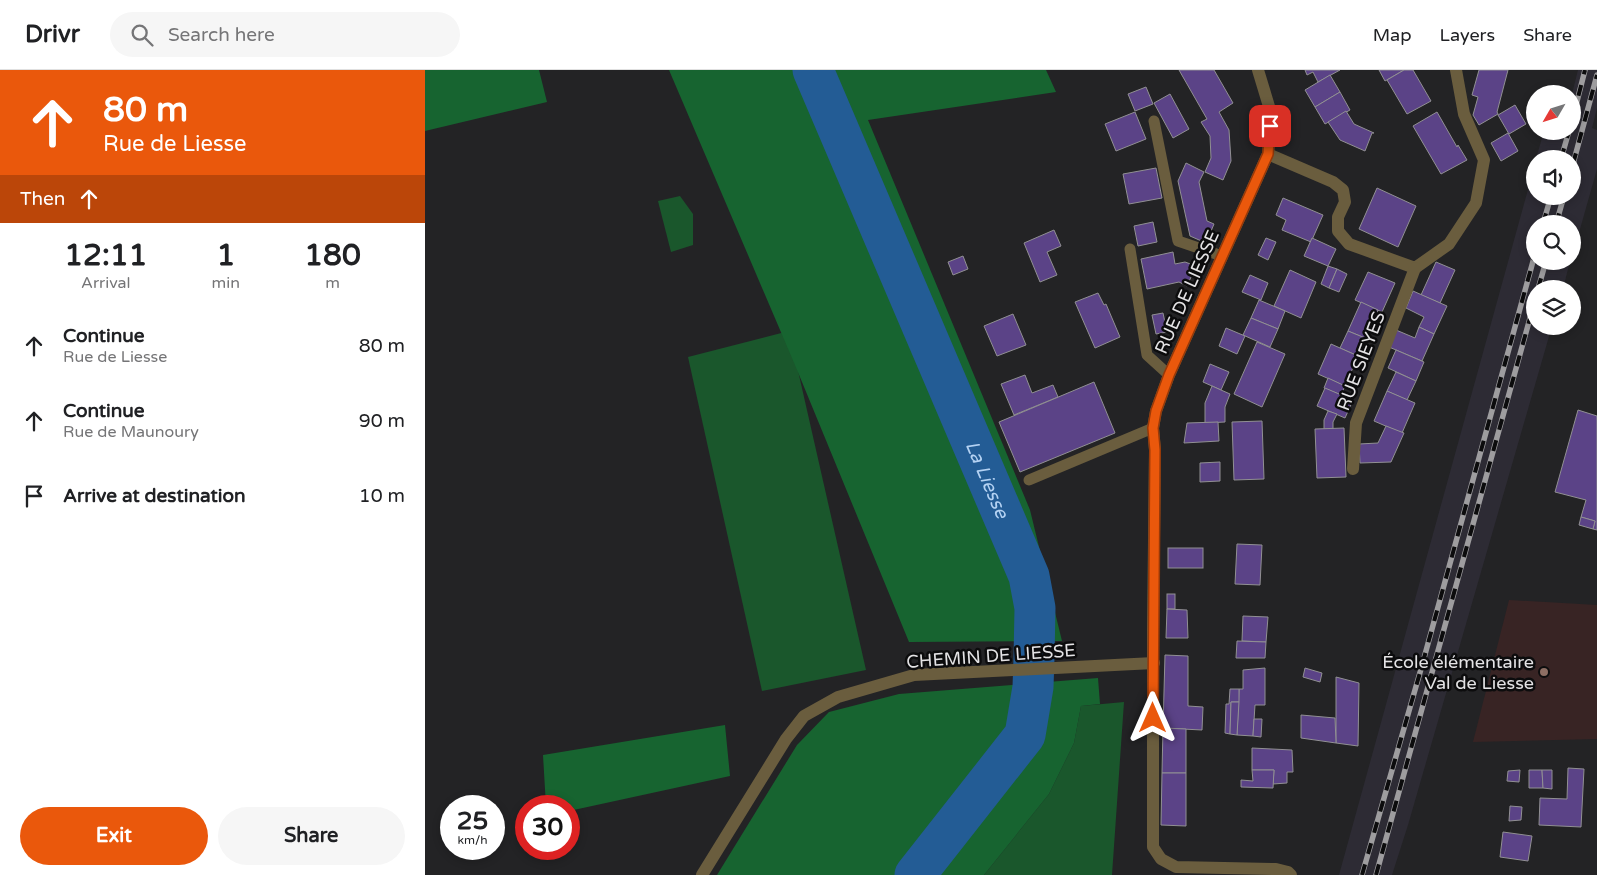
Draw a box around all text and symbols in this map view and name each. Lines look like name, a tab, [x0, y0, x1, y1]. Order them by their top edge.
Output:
search box	[110, 12, 460, 57]
text: Drivr	[25, 20, 80, 49]
icon: search	[128, 21, 156, 49]
text: Search here	[168, 24, 275, 46]
text: Map	[1373, 24, 1412, 46]
text: Layers	[1440, 24, 1495, 46]
text: Share	[1523, 24, 1572, 46]
north arrow	[1526, 85, 1581, 140]
map controls	[1526, 85, 1581, 335]
text: 80 m	[103, 89, 188, 131]
icon: ahead	[20, 90, 85, 155]
pin	[1249, 105, 1291, 147]
icon: arrive	[1256, 112, 1284, 140]
text: Rue de Liesse	[103, 131, 246, 157]
button: sound	[1526, 150, 1581, 205]
icon: ahead	[75, 185, 103, 213]
text: Then	[20, 188, 65, 210]
button: search	[1526, 215, 1581, 270]
street label: RUE DE LIESSE	[1150, 227, 1224, 357]
text: 12:11	[64, 237, 147, 274]
text: 1	[216, 237, 235, 274]
text: 180	[304, 237, 361, 274]
text: Arrival	[81, 273, 131, 293]
text: min	[212, 273, 240, 293]
text: m	[325, 273, 340, 293]
button: layers	[1526, 280, 1581, 335]
street label: RUE SIEYES	[1332, 308, 1390, 414]
text: Continue	[63, 325, 145, 347]
icon: ahead	[20, 332, 48, 360]
text: 80 m	[359, 335, 405, 357]
text: Rue de Liesse	[63, 347, 167, 367]
text: Continue	[63, 400, 145, 422]
icon: ahead	[20, 407, 48, 435]
text: 90 m	[359, 410, 405, 432]
text: Rue de Maunoury	[63, 422, 199, 442]
water label: La Liesse	[961, 438, 1013, 523]
icon: arrive	[20, 482, 48, 510]
text: Arrive at destination	[63, 485, 246, 507]
text: 10 m	[359, 485, 405, 507]
street label: CHEMIN DE LIESSE	[906, 639, 1076, 673]
place label: École élémentaire Val de Liesse	[1382, 651, 1534, 694]
marker: École élémentaire Val de Liesse	[1538, 666, 1550, 678]
position arrow	[1126, 691, 1178, 743]
speed limit sign: 30	[515, 795, 580, 860]
text: 25	[457, 806, 488, 836]
button: Exit	[20, 807, 208, 865]
button: Share	[218, 807, 405, 865]
text: km/h	[457, 833, 488, 847]

